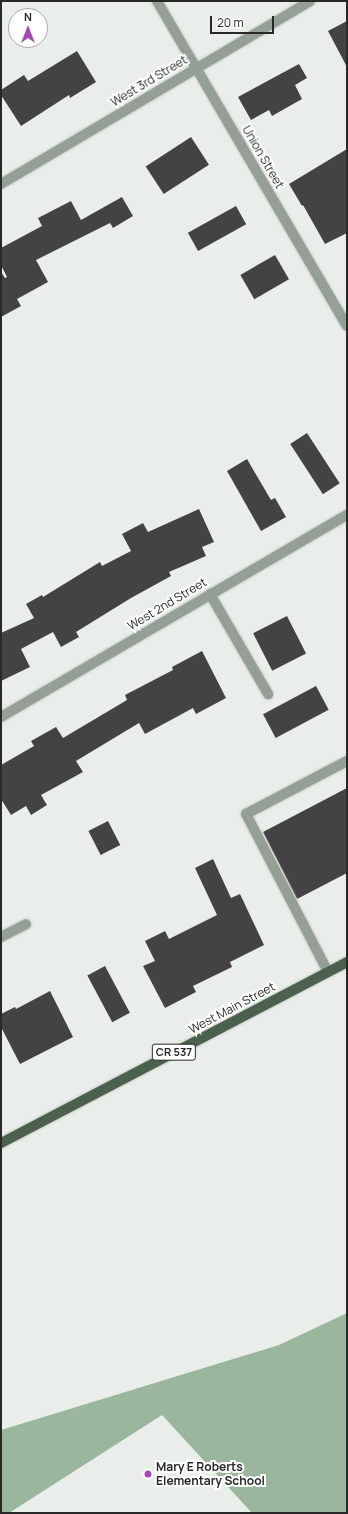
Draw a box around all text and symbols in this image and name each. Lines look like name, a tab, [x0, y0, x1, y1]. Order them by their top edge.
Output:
north arrow	[8, 8, 48, 48]
scale bar	[212, 8, 276, 34]
text: N	[24, 9, 32, 24]
text: 20 m	[217, 14, 244, 31]
street label: West 3rd Street	[108, 53, 190, 109]
street label: Union Street	[239, 123, 287, 191]
street label: West 2nd Street	[125, 575, 209, 633]
street label: West Main Street	[187, 979, 277, 1037]
road number: CR 537	[151, 1043, 197, 1061]
place label: Mary E Roberts Elementary School	[156, 1460, 265, 1488]
marker: Mary E Roberts Elementary School	[143, 1469, 153, 1479]

